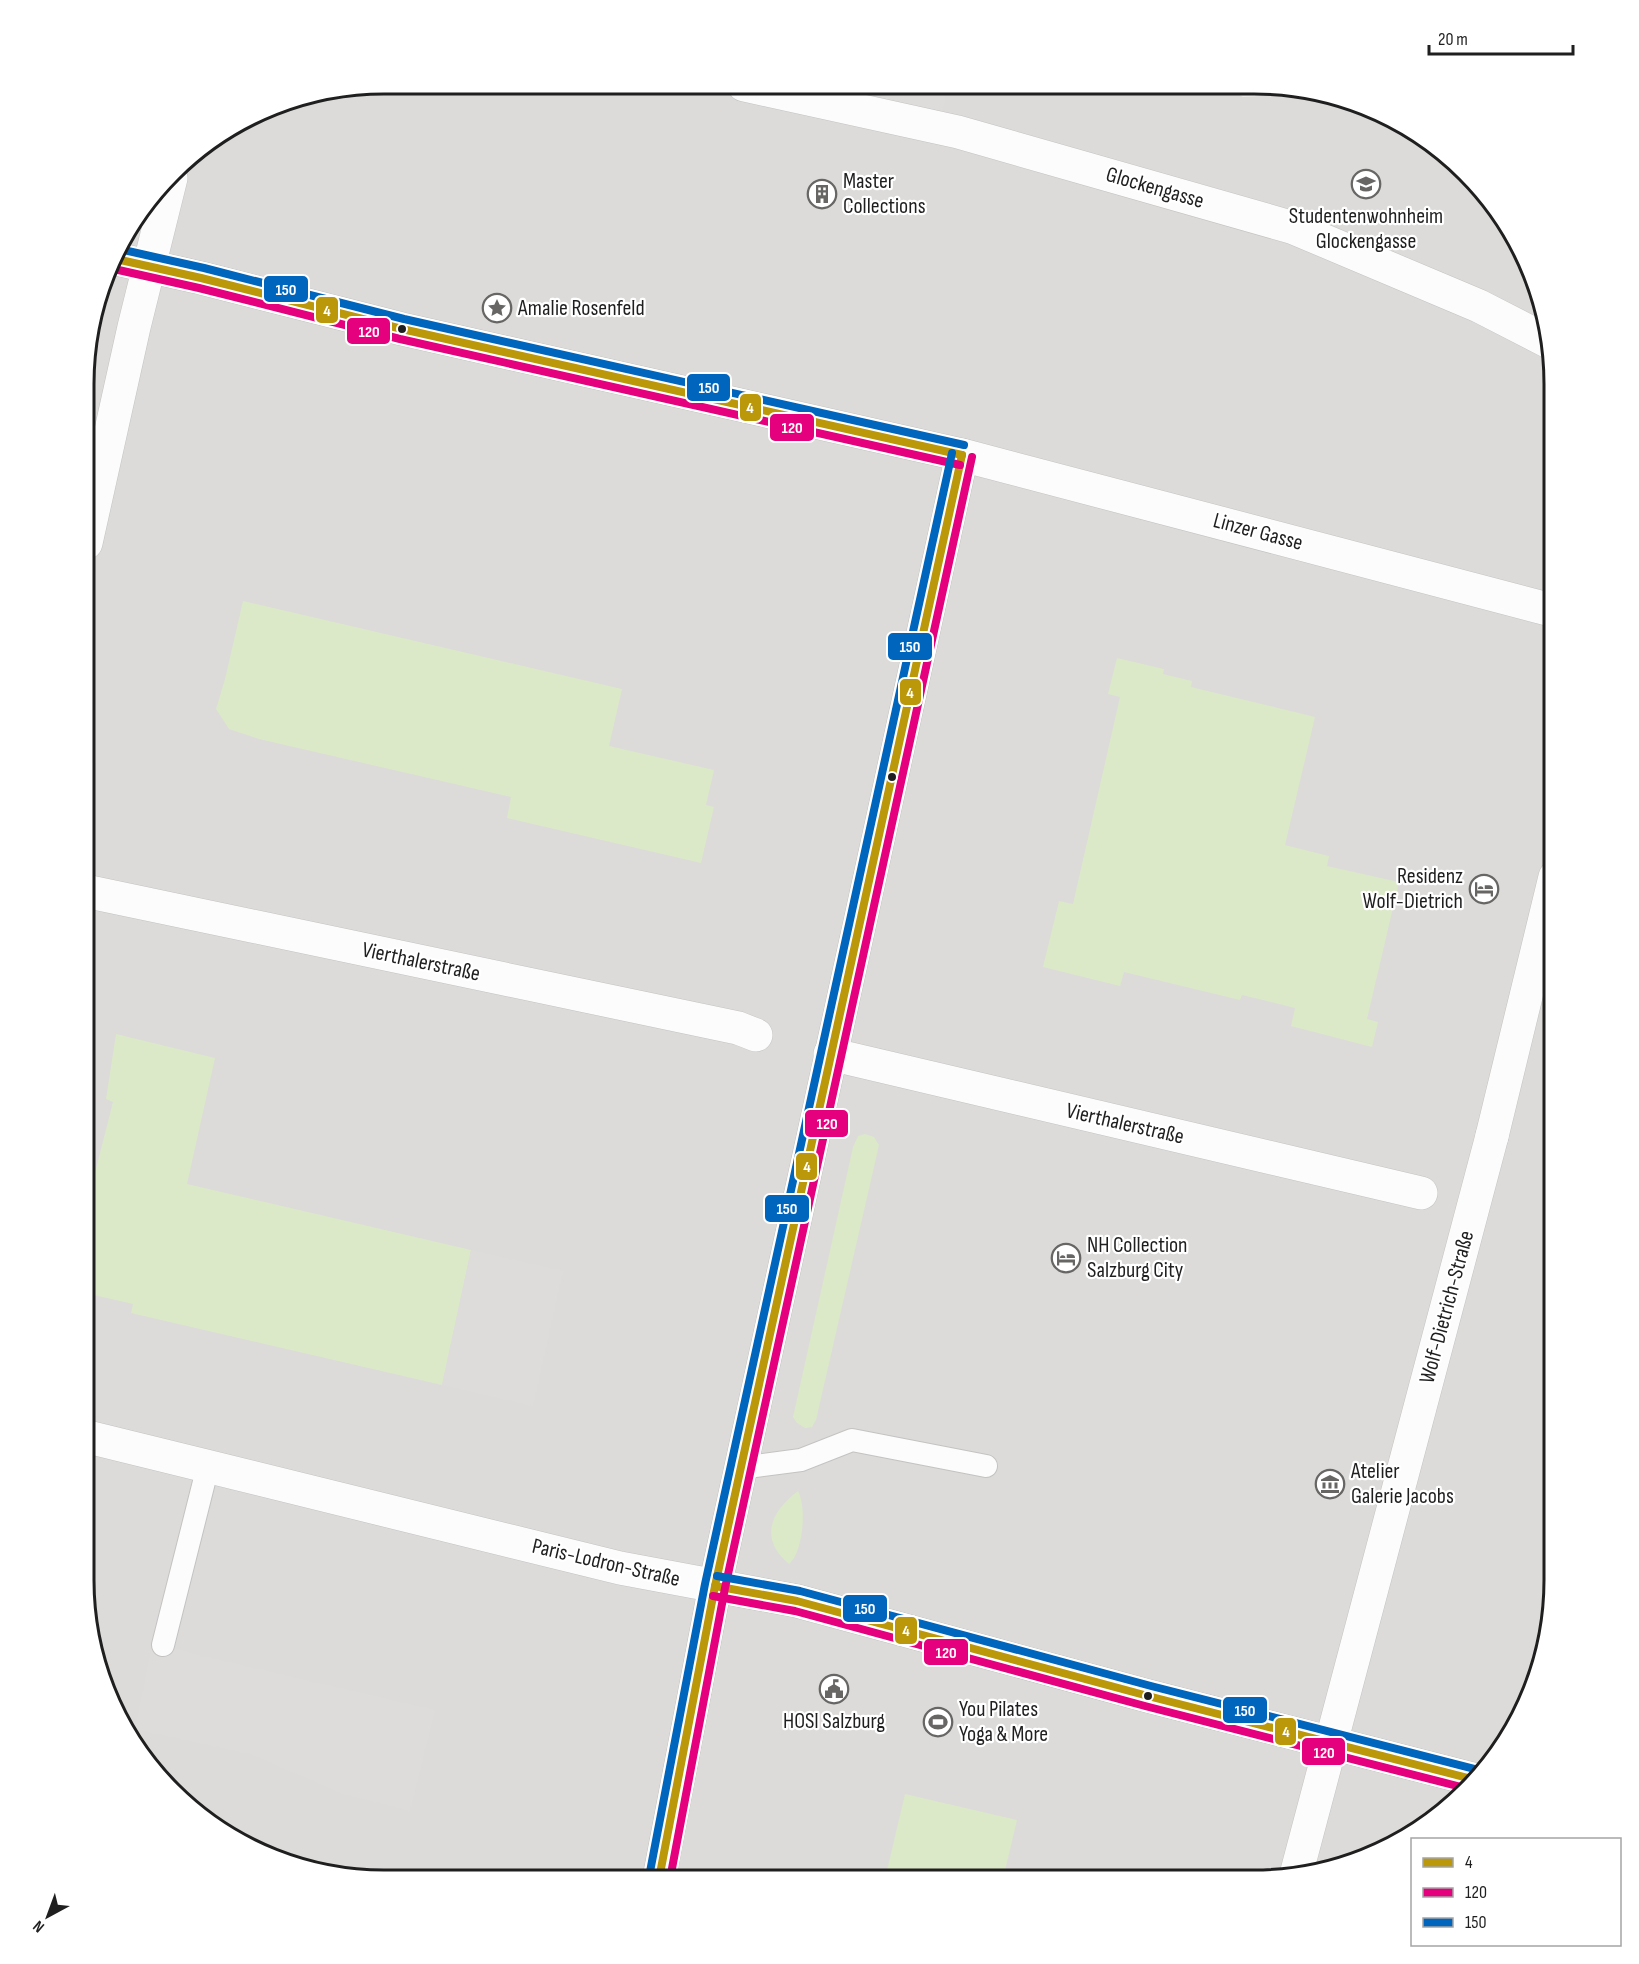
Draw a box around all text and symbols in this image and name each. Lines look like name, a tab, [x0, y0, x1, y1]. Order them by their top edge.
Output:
scale bar	[1429, 18, 1573, 56]
text: 20 m	[1438, 29, 1468, 50]
street label: Glockengasse	[1103, 161, 1207, 215]
place label: Master Collections	[843, 168, 926, 220]
school or university icon: Studentenwohnheim Glockengasse	[1350, 168, 1382, 200]
building icon: Master Collections	[806, 178, 838, 210]
place label: Studentenwohnheim Glockengasse	[1289, 203, 1443, 255]
line badge: 150	[263, 275, 309, 303]
text: 150	[276, 281, 296, 300]
place icon: Amalie Rosenfeld	[481, 292, 513, 324]
place label: Amalie Rosenfeld	[517, 295, 645, 322]
line badge: 4	[315, 296, 339, 324]
text: 4	[323, 302, 331, 321]
line badge: 120	[346, 317, 391, 345]
text: 120	[358, 323, 380, 342]
unlabelled marker	[396, 323, 408, 335]
line badge: 150	[686, 373, 731, 402]
text: 150	[699, 379, 719, 398]
line badge: 4	[739, 393, 762, 422]
text: 4	[746, 399, 754, 418]
line badge: 120	[769, 413, 815, 442]
text: 120	[781, 419, 803, 438]
street label: Linzer Gasse	[1210, 507, 1306, 557]
line badge: 150	[887, 632, 933, 661]
text: 150	[900, 638, 920, 657]
line badge: 4	[899, 678, 922, 706]
text: 4	[906, 684, 914, 703]
unlabelled marker	[886, 771, 898, 783]
place label: Residenz Wolf-Dietrich	[1363, 863, 1463, 915]
hotel icon: Residenz Wolf-Dietrich	[1468, 873, 1500, 905]
street label: Vierthalerstraße	[359, 936, 483, 988]
street label: Vierthalerstraße	[1063, 1097, 1187, 1151]
line badge: 120	[804, 1109, 849, 1138]
text: 120	[816, 1115, 838, 1134]
line badge: 4	[795, 1152, 818, 1181]
text: 4	[803, 1158, 811, 1177]
line badge: 150	[764, 1194, 810, 1223]
text: 150	[777, 1200, 797, 1219]
street label: Wolf-Dietrich-Straße	[1414, 1228, 1480, 1386]
place label: NH Collection Salzburg City	[1087, 1232, 1188, 1284]
hotel icon: NH Collection Salzburg City	[1050, 1242, 1082, 1274]
place label: Atelier Galerie Jacobs	[1350, 1458, 1454, 1510]
museum icon: Atelier Galerie Jacobs	[1314, 1468, 1346, 1500]
street label: Paris-Lodron-Straße	[529, 1533, 683, 1593]
line badge: 150	[842, 1594, 888, 1623]
text: 150	[855, 1600, 875, 1619]
line badge: 4	[894, 1616, 918, 1645]
text: 4	[902, 1622, 910, 1641]
line badge: 120	[923, 1638, 969, 1666]
text: 120	[935, 1644, 957, 1663]
public building icon: HOSI Salzburg	[818, 1673, 850, 1705]
unlabelled marker	[1142, 1690, 1154, 1702]
place label: You Pilates Yoga & More	[959, 1696, 1048, 1748]
line badge: 150	[1222, 1696, 1268, 1724]
text: 150	[1235, 1702, 1255, 1721]
sports icon: You Pilates Yoga & More	[922, 1706, 954, 1738]
place label: HOSI Salzburg	[783, 1708, 885, 1735]
line badge: 4	[1274, 1717, 1297, 1746]
text: 4	[1282, 1723, 1290, 1742]
line badge: 120	[1301, 1737, 1346, 1766]
text: 120	[1313, 1744, 1335, 1763]
legend	[1411, 1838, 1621, 1946]
text: 4	[1465, 1852, 1473, 1873]
text: 120	[1465, 1882, 1487, 1903]
north arrow	[18, 1886, 78, 1946]
text: 150	[1465, 1912, 1487, 1933]
text: N	[30, 1916, 49, 1936]

